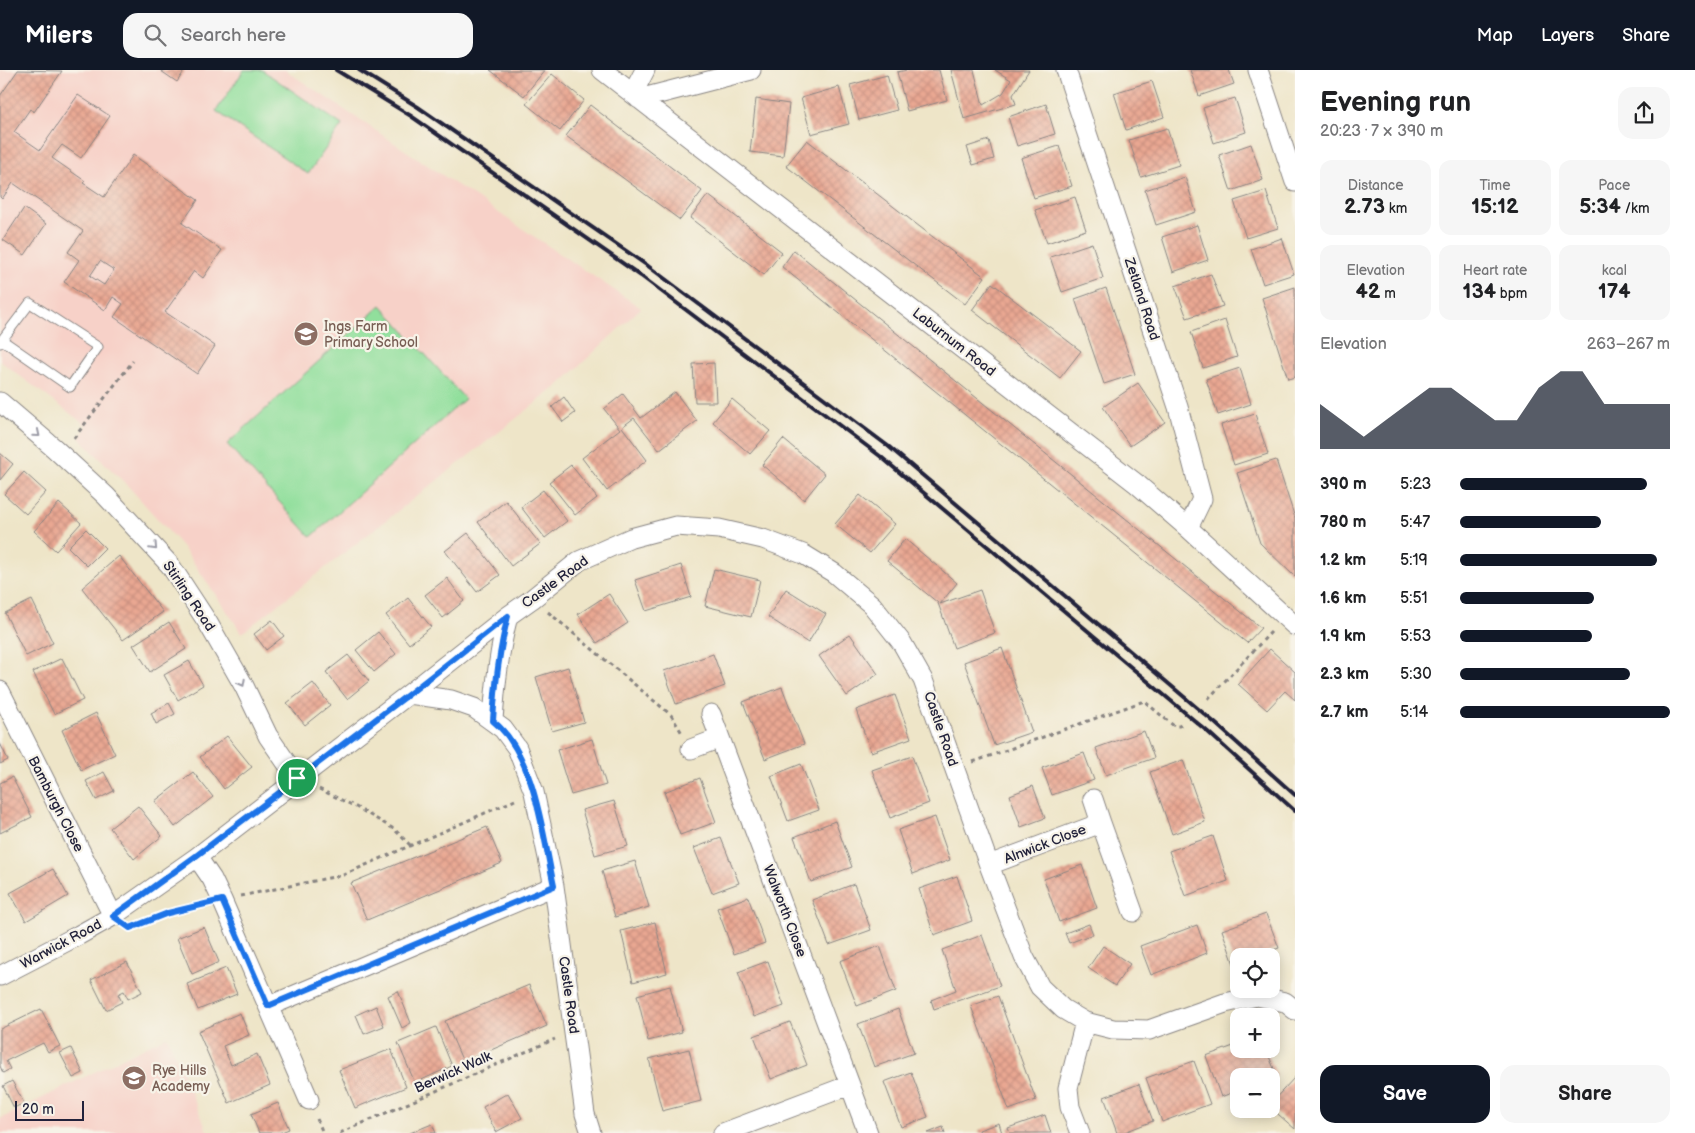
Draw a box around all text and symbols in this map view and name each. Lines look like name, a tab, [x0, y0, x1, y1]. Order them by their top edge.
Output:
search box	[123, 13, 473, 58]
text: Milers	[25, 21, 93, 50]
icon: search	[141, 21, 169, 49]
text: Search here	[181, 24, 286, 47]
text: Map	[1477, 25, 1513, 46]
text: Layers	[1541, 25, 1594, 46]
text: Share	[1622, 25, 1670, 46]
text: Evening run	[1320, 86, 1471, 119]
button: share	[1618, 87, 1670, 139]
text: 20:23 · 7 × 390 m	[1320, 122, 1443, 141]
text: Distance	[1348, 177, 1404, 194]
text: Time	[1479, 177, 1511, 194]
text: Pace	[1598, 177, 1630, 194]
text: 2.73	[1344, 194, 1385, 219]
text: 15:12	[1471, 194, 1519, 219]
text: 5:34	[1579, 194, 1621, 219]
text: km	[1385, 200, 1407, 217]
text: /km	[1621, 200, 1650, 217]
street label: Zetland Road	[1120, 255, 1163, 342]
text: Elevation	[1346, 262, 1405, 279]
text: Heart rate	[1463, 262, 1527, 279]
text: kcal	[1602, 262, 1627, 279]
text: 42	[1356, 279, 1380, 304]
text: 134	[1463, 279, 1496, 304]
text: 174	[1598, 279, 1631, 304]
text: m	[1380, 285, 1396, 302]
text: bpm	[1496, 285, 1527, 302]
street label: Laburnum Road	[909, 304, 999, 380]
place label: Ings Farm Primary School	[324, 318, 418, 351]
school or university icon: Ings Farm Primary School	[293, 321, 319, 347]
text: Elevation	[1320, 335, 1387, 354]
text: 263–267 m	[1587, 335, 1670, 354]
one-way arrow	[32, 428, 41, 437]
text: 390 m	[1320, 475, 1367, 494]
text: 5:23	[1400, 475, 1431, 494]
text: 780 m	[1320, 513, 1366, 532]
text: 5:47	[1400, 513, 1430, 532]
one-way arrow	[148, 541, 157, 550]
text: 1.2 km	[1320, 551, 1366, 570]
text: 5:19	[1400, 551, 1428, 570]
street label: Castle Road	[518, 552, 592, 612]
street label: Stirling Road	[159, 558, 219, 634]
text: 1.6 km	[1320, 589, 1366, 608]
text: 5:51	[1400, 589, 1428, 608]
text: 1.9 km	[1320, 627, 1366, 646]
text: 5:53	[1400, 627, 1431, 646]
text: 2.3 km	[1320, 665, 1369, 684]
text: 5:30	[1400, 665, 1432, 684]
one-way arrow	[236, 678, 246, 687]
street label: Castle Road	[920, 689, 962, 769]
text: 2.7 km	[1320, 703, 1368, 722]
text: 5:14	[1400, 703, 1428, 722]
street label: Bamburgh Close	[25, 753, 87, 855]
pin	[276, 757, 318, 799]
icon: arrive	[283, 764, 311, 792]
street label: Alnwick Close	[1002, 821, 1088, 867]
street label: Walworth Close	[760, 862, 810, 960]
street label: Warwick Road	[17, 915, 105, 973]
map controls	[1230, 948, 1280, 1118]
button: locate	[1230, 948, 1280, 998]
street label: Castle Road	[555, 955, 583, 1035]
button: +	[1230, 1008, 1280, 1058]
street label: Berwick Walk	[412, 1047, 495, 1097]
place label: Rye Hills Academy	[152, 1062, 211, 1095]
school or university icon: Rye Hills Academy	[121, 1065, 147, 1091]
button: Save	[1320, 1065, 1490, 1123]
button: Share	[1500, 1065, 1670, 1123]
button: −	[1230, 1068, 1280, 1118]
scale bar	[15, 1098, 84, 1121]
text: 20 m	[22, 1101, 54, 1118]

